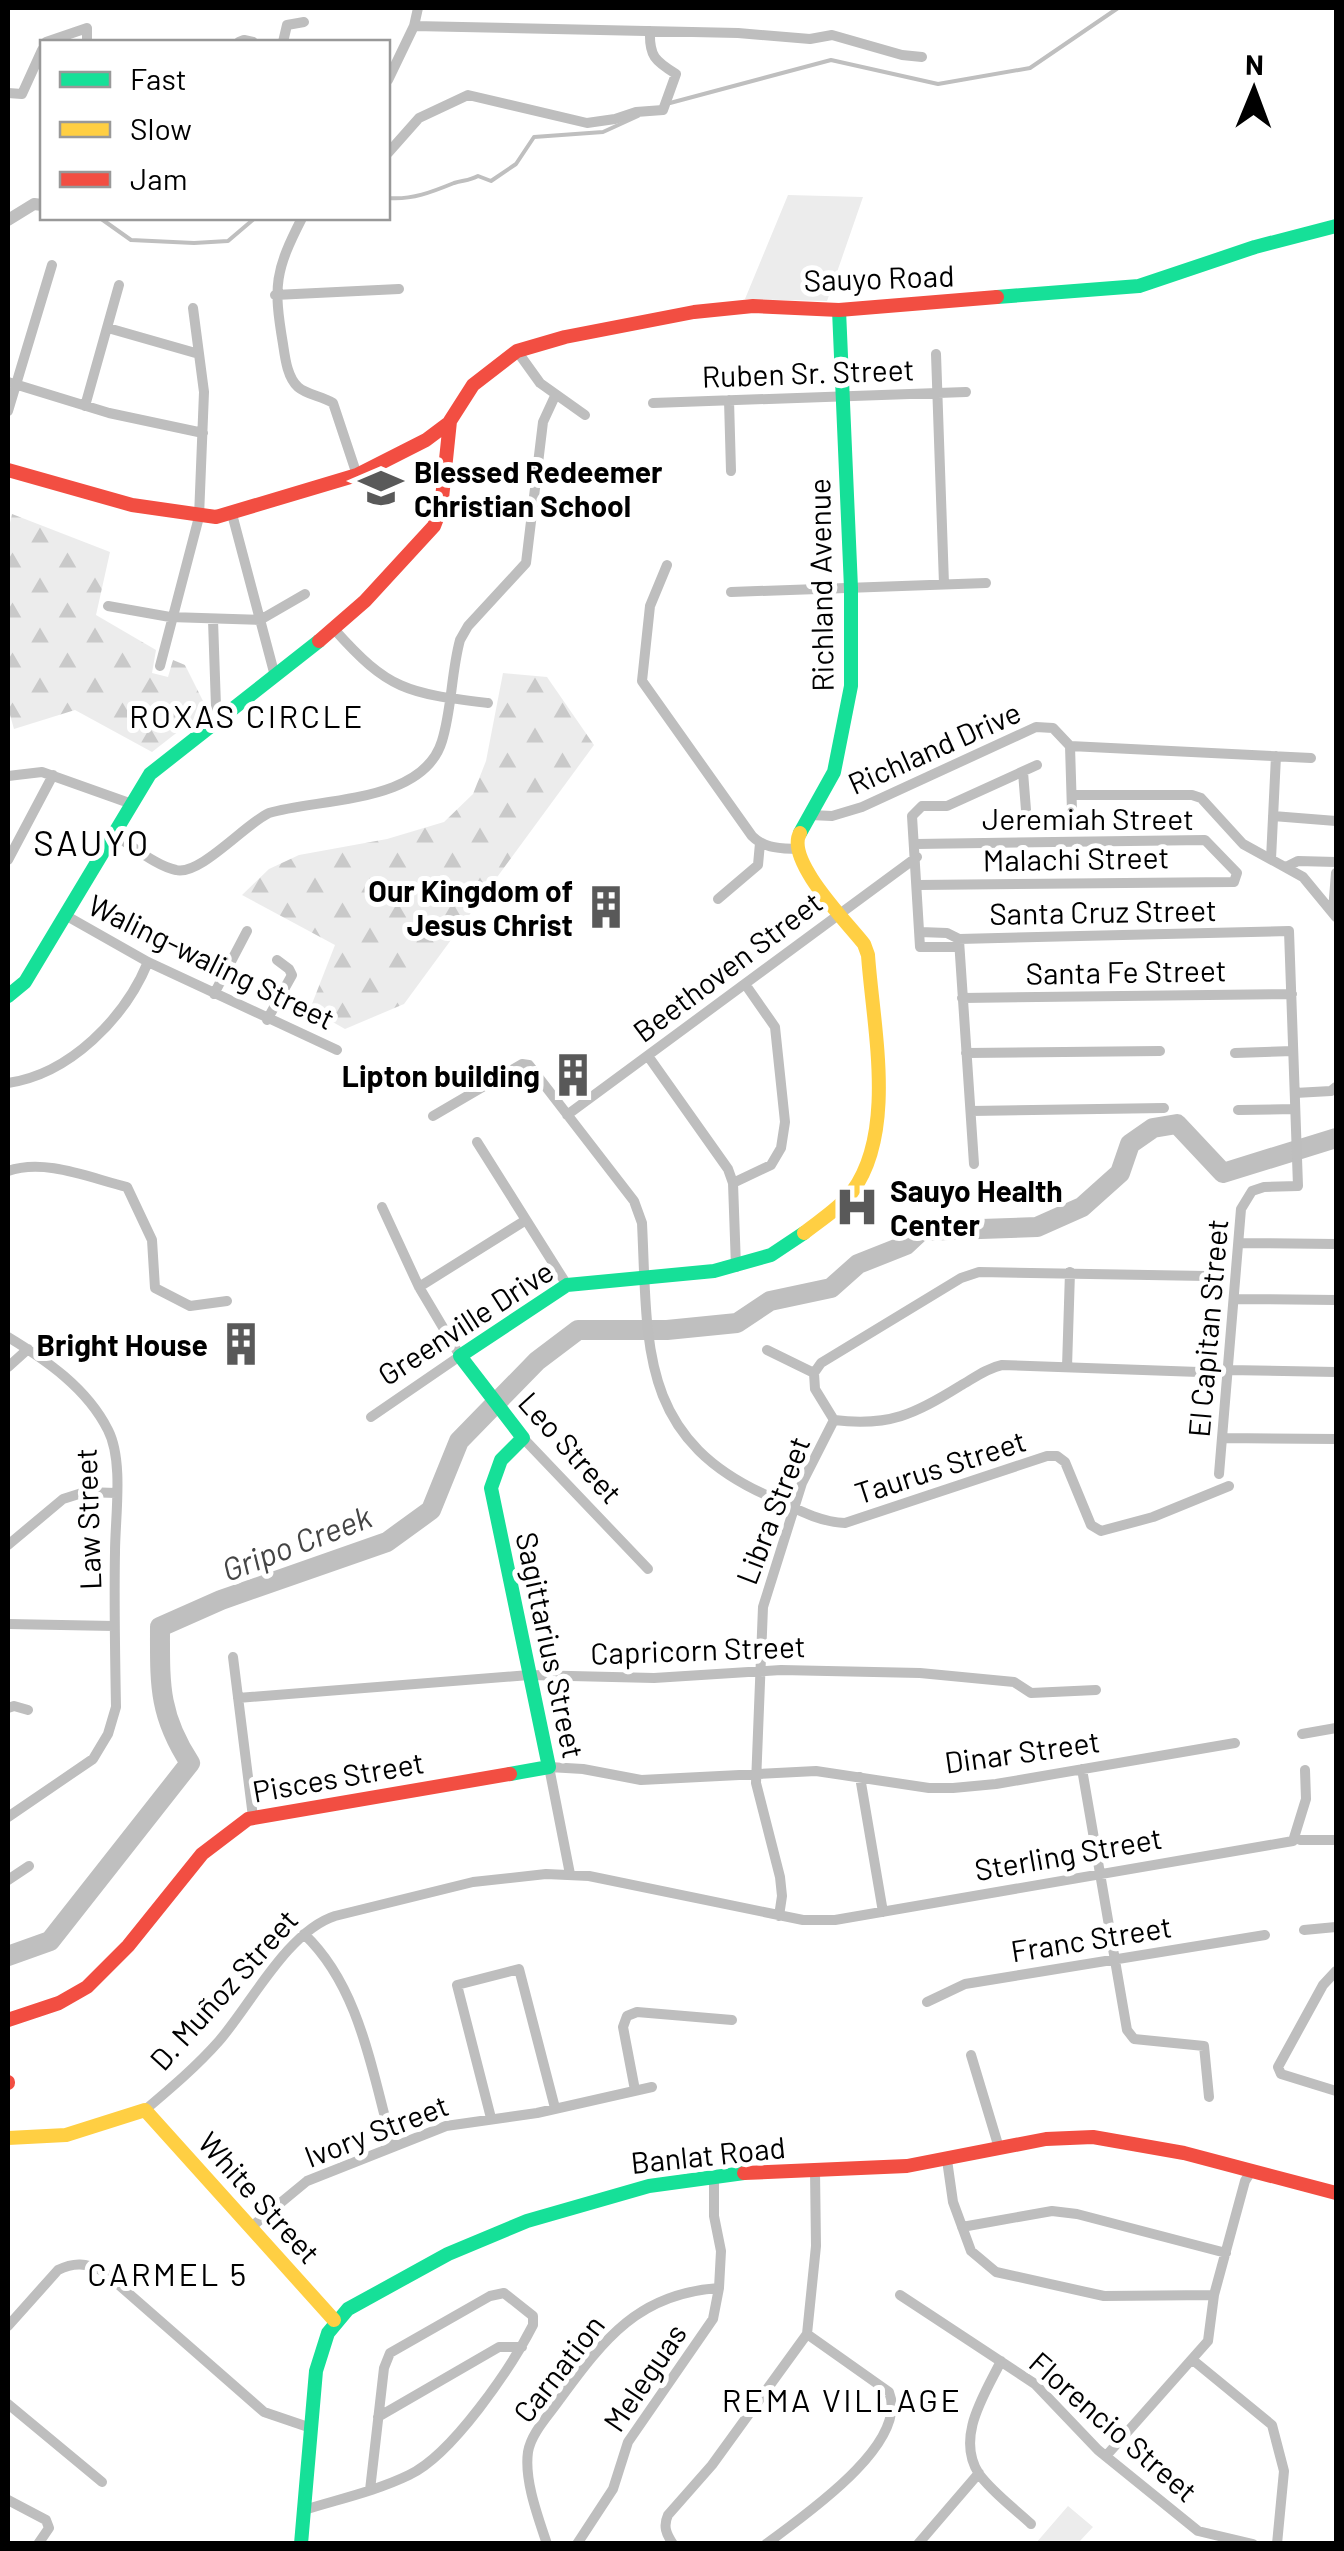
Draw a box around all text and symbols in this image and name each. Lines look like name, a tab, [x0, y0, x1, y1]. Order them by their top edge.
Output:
legend	[40, 40, 390, 220]
north arrow	[1204, 40, 1304, 140]
text: N	[1245, 47, 1264, 81]
text: Fast	[130, 60, 187, 96]
text: Slow	[130, 110, 192, 146]
text: Jam	[130, 160, 187, 196]
street label: Sauyo Road	[803, 256, 955, 298]
street label: Ruben Sr. Street	[701, 350, 915, 394]
place label: Blessed Redeemer Christian School	[414, 453, 663, 523]
school or university icon: Blessed Redeemer Christian School	[357, 464, 405, 512]
street label: Richland Avenue	[800, 478, 840, 692]
street label: Richland Drive	[842, 693, 1026, 801]
district label: ROXAS CIRCLE	[129, 696, 365, 734]
street label: Jeremiah Street	[982, 800, 1194, 836]
district label: SAUYO	[33, 821, 151, 863]
street label: Malachi Street	[983, 838, 1169, 878]
place label: Our Kingdom of Jesus Christ	[368, 872, 573, 942]
building icon: Our Kingdom of Jesus Christ	[582, 883, 630, 931]
street label: Beethoven Street	[626, 883, 828, 1049]
street label: Waling-waling Street	[83, 886, 341, 1036]
street label: Santa Cruz Street	[989, 891, 1217, 931]
street label: Santa Fe Street	[1025, 951, 1227, 991]
building icon: Lipton building	[549, 1051, 597, 1099]
place label: Lipton building	[342, 1057, 540, 1093]
place label: Sauyo Health Center	[890, 1172, 1063, 1242]
hospital icon: Sauyo Health Center	[833, 1183, 881, 1231]
street label: El Capitan Street	[1180, 1217, 1234, 1439]
street label: Greenville Drive	[371, 1252, 559, 1392]
building icon: Bright House	[217, 1320, 265, 1368]
place label: Bright House	[36, 1326, 208, 1362]
street label: Leo Street	[512, 1384, 630, 1510]
street label: Taurus Street	[850, 1421, 1030, 1511]
street label: Libra Street	[727, 1431, 817, 1589]
street label: Law Street	[67, 1448, 107, 1590]
water label: Gripo Creek	[216, 1496, 376, 1588]
street label: Sagittarius Street	[509, 1528, 593, 1762]
street label: Capricorn Street	[590, 1627, 806, 1671]
street label: Dinar Street	[942, 1722, 1102, 1780]
street label: Pisces Street	[249, 1743, 427, 1809]
street label: Sterling Street	[972, 1819, 1164, 1887]
street label: D. Muñoz Street	[141, 1901, 305, 2077]
street label: Franc Street	[1008, 1908, 1174, 1968]
street label: Ivory Street	[299, 2086, 453, 2174]
street label: White Street	[192, 2124, 328, 2270]
street label: Banlat Road	[629, 2128, 787, 2180]
district label: CARMEL 5	[87, 2254, 249, 2292]
street label: Carnation	[505, 2307, 611, 2429]
street label: Meleguas	[595, 2316, 693, 2438]
street label: Florencio Street	[1023, 2343, 1205, 2509]
district label: REMA VILLAGE	[722, 2380, 962, 2418]

